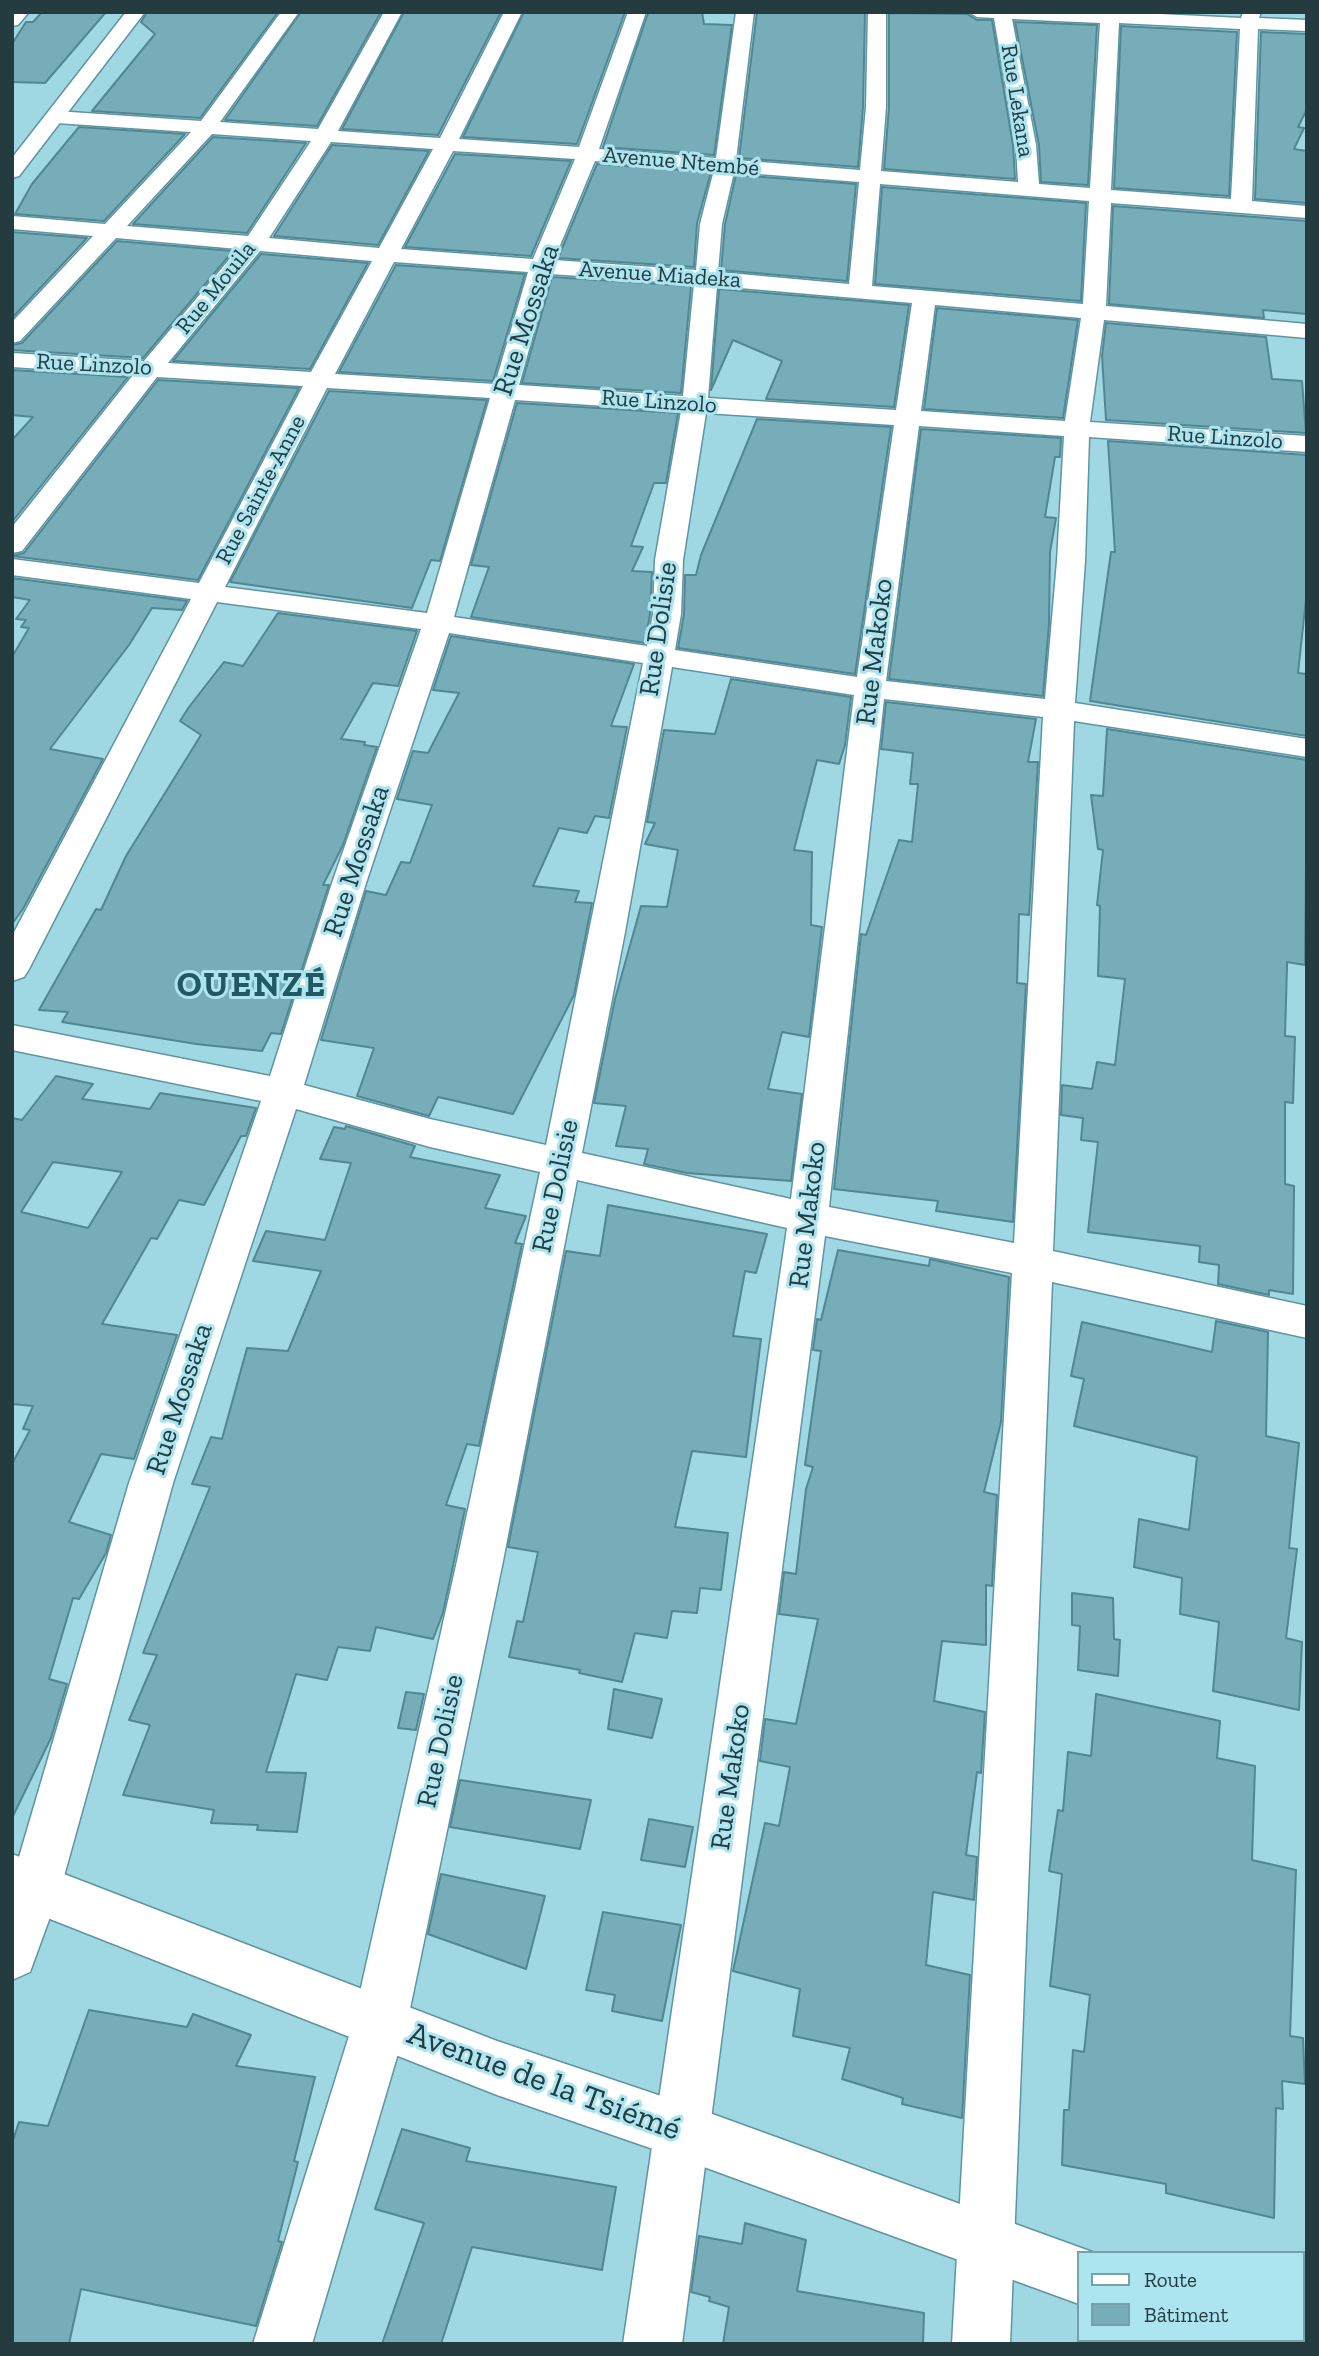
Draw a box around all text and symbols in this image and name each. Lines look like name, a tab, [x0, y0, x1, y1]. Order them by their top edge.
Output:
street label: Rue Lekana	[994, 43, 1040, 159]
street label: Avenue Ntembé	[602, 141, 760, 183]
street label: Rue Mouila	[170, 236, 262, 340]
street label: Rue Mossaka	[487, 240, 567, 400]
street label: Avenue Miadeka	[578, 256, 742, 294]
street label: Rue Linzolo	[36, 348, 152, 382]
street label: Rue Linzolo	[600, 384, 718, 420]
street label: Rue Sainte-Anne	[210, 411, 312, 569]
street label: Rue Linzolo	[1166, 420, 1284, 456]
street label: Rue Dolisie	[633, 560, 685, 698]
street label: Rue Makoko	[849, 577, 901, 727]
street label: Rue Mossaka	[317, 781, 397, 941]
district label: OUENZÉ	[178, 965, 326, 1007]
street label: Rue Dolisie	[526, 1116, 586, 1256]
street label: Rue Makoko	[782, 1140, 834, 1290]
street label: Rue Mossaka	[140, 1319, 220, 1479]
street label: Rue Dolisie	[411, 1671, 471, 1811]
street label: Rue Makoko	[704, 1702, 758, 1852]
street label: Avenue de la Tsiémé	[402, 2014, 686, 2150]
legend	[1078, 2251, 1305, 2342]
text: Route	[1144, 2267, 1197, 2292]
text: Bâtiment	[1144, 2302, 1228, 2327]

